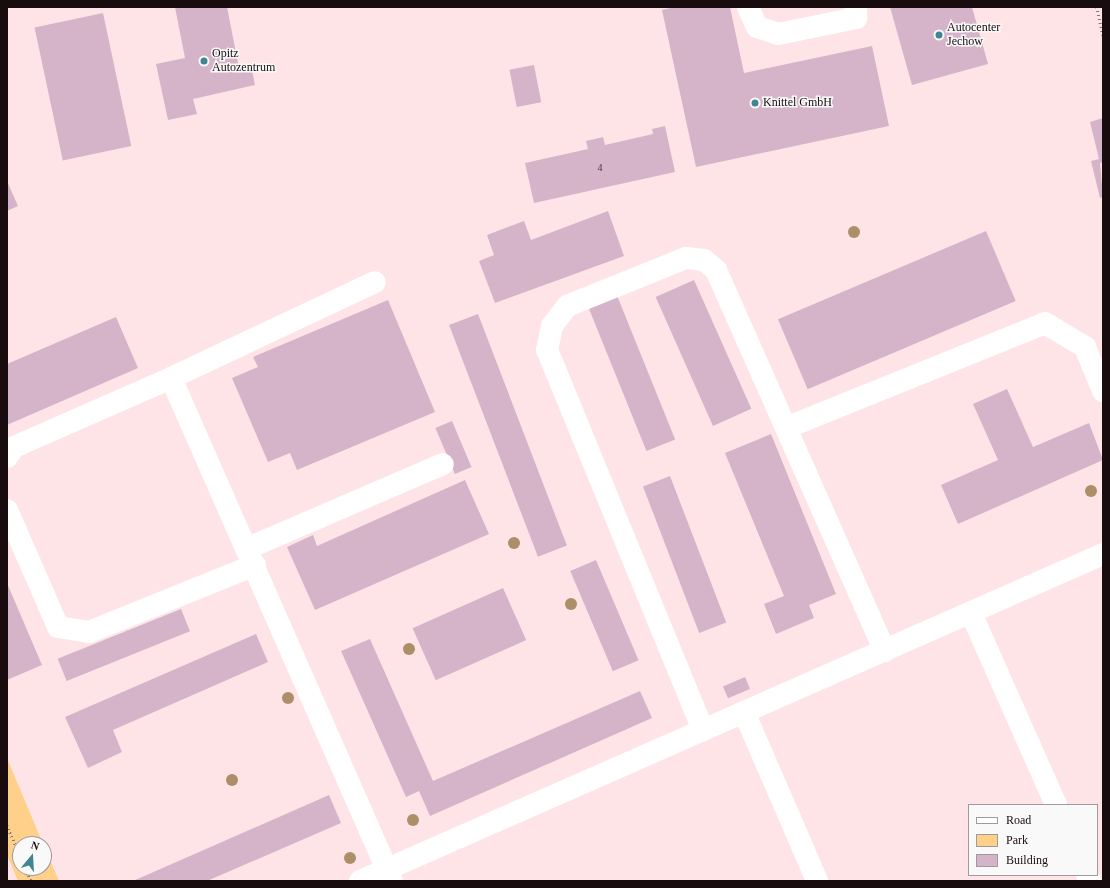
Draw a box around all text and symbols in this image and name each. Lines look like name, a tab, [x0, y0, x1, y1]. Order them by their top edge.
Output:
place label: Autocenter Jechow	[947, 21, 1000, 49]
marker: Autocenter Jechow	[934, 30, 944, 40]
place label: Opitz Autozentrum	[212, 47, 275, 75]
marker: Opitz Autozentrum	[199, 56, 209, 66]
place label: Knittel GmbH	[763, 96, 832, 110]
marker: Knittel GmbH	[750, 98, 760, 108]
house number: 4	[598, 162, 602, 174]
legend	[968, 804, 1098, 876]
text: Road	[1006, 813, 1031, 827]
text: Park	[1006, 833, 1028, 847]
north arrow	[12, 836, 52, 876]
text: N	[30, 839, 41, 852]
text: Building	[1006, 853, 1048, 867]

